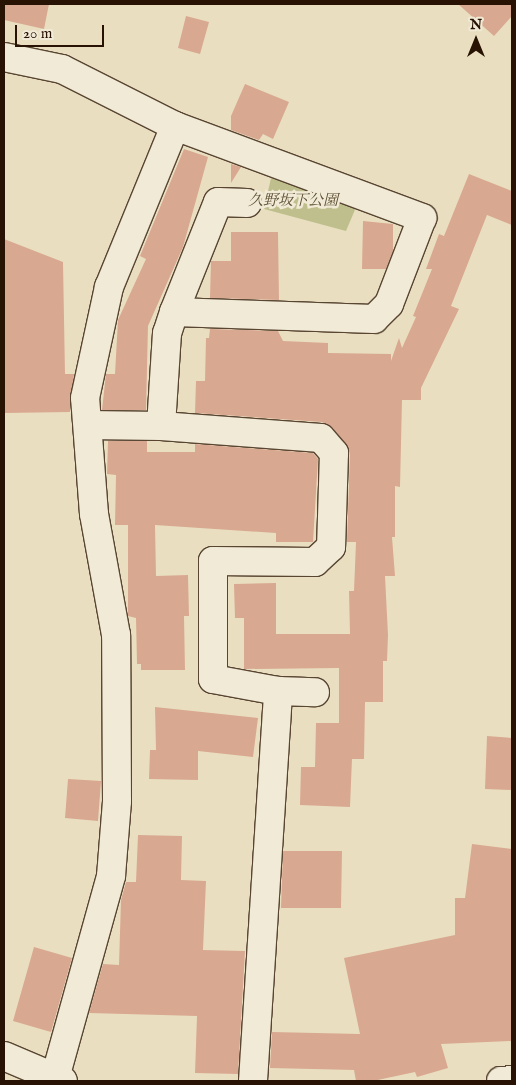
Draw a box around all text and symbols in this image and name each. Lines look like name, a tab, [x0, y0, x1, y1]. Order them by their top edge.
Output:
scale bar	[18, 15, 106, 47]
north arrow	[451, 15, 501, 65]
text: N	[470, 16, 482, 34]
text: 20 m	[23, 24, 52, 43]
park label: 久野坂下公園	[248, 192, 338, 210]

